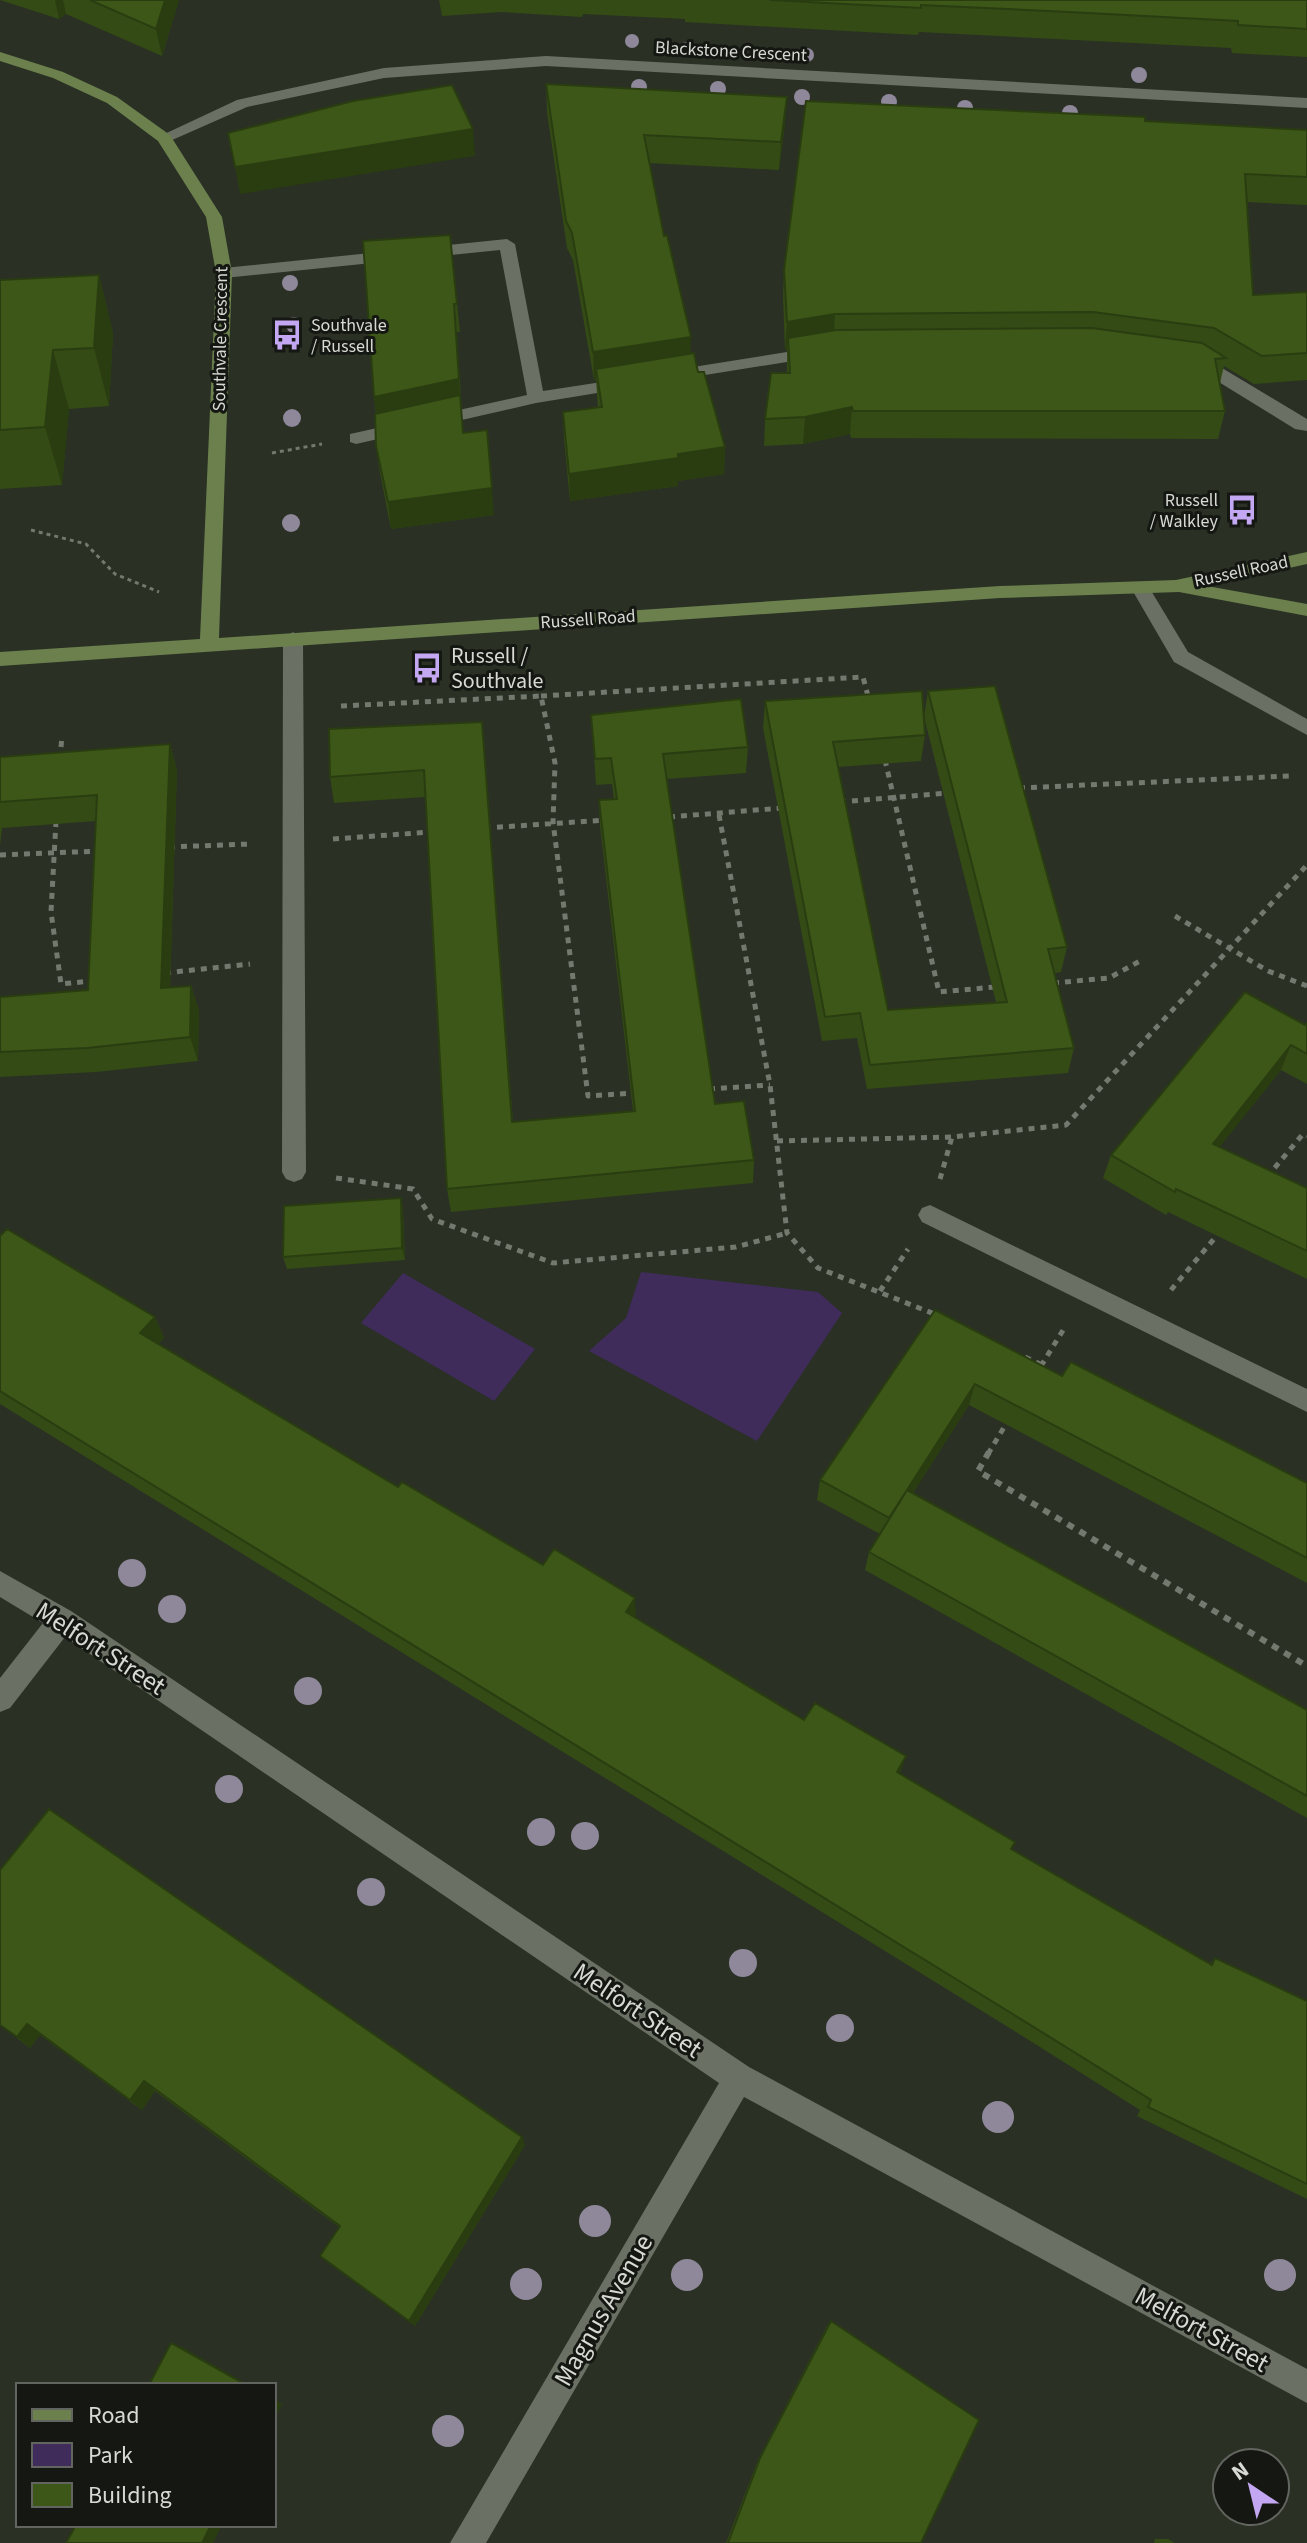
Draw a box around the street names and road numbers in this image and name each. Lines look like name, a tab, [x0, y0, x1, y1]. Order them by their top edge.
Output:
street label: Blackstone Crescent	[654, 35, 808, 68]
street label: Southvale Crescent	[207, 266, 234, 412]
street label: Russell Road	[1192, 549, 1290, 594]
street label: Russell Road	[540, 604, 637, 635]
street label: Melfort Street	[29, 1593, 173, 1704]
street label: Melfort Street	[566, 1954, 710, 2067]
street label: Magnus Avenue	[545, 2228, 662, 2393]
street label: Melfort Street	[1128, 2277, 1276, 2382]

